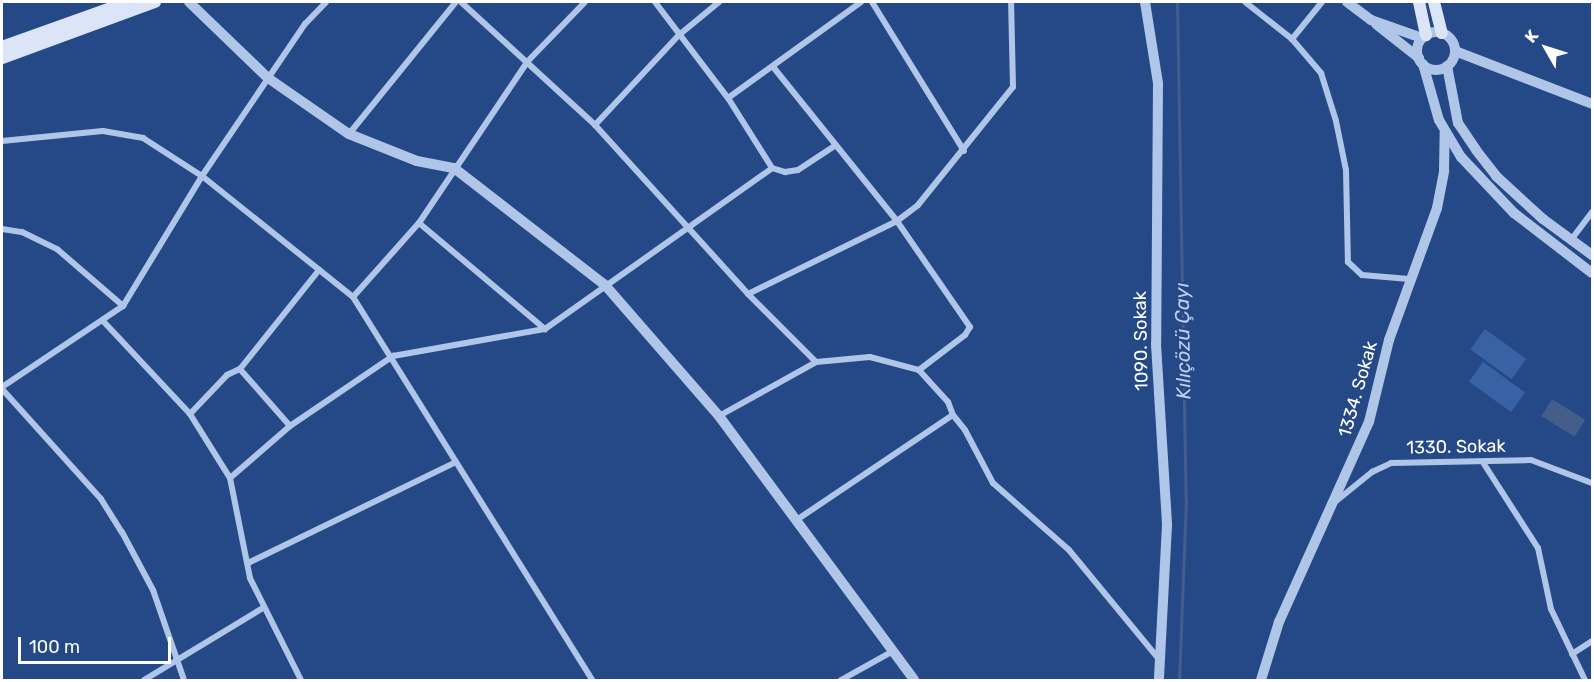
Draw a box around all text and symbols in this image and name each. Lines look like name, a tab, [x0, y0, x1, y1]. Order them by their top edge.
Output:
north arrow	[1516, 18, 1576, 78]
text: K	[1521, 26, 1542, 46]
water label: Kılıçözü Çayı	[1170, 282, 1196, 400]
street label: 1090. Sokak	[1129, 291, 1153, 391]
street label: 1334. Sokak	[1334, 338, 1382, 440]
street label: 1330. Sokak	[1406, 435, 1506, 459]
scale bar	[21, 625, 174, 663]
text: 100 m	[29, 636, 80, 658]

